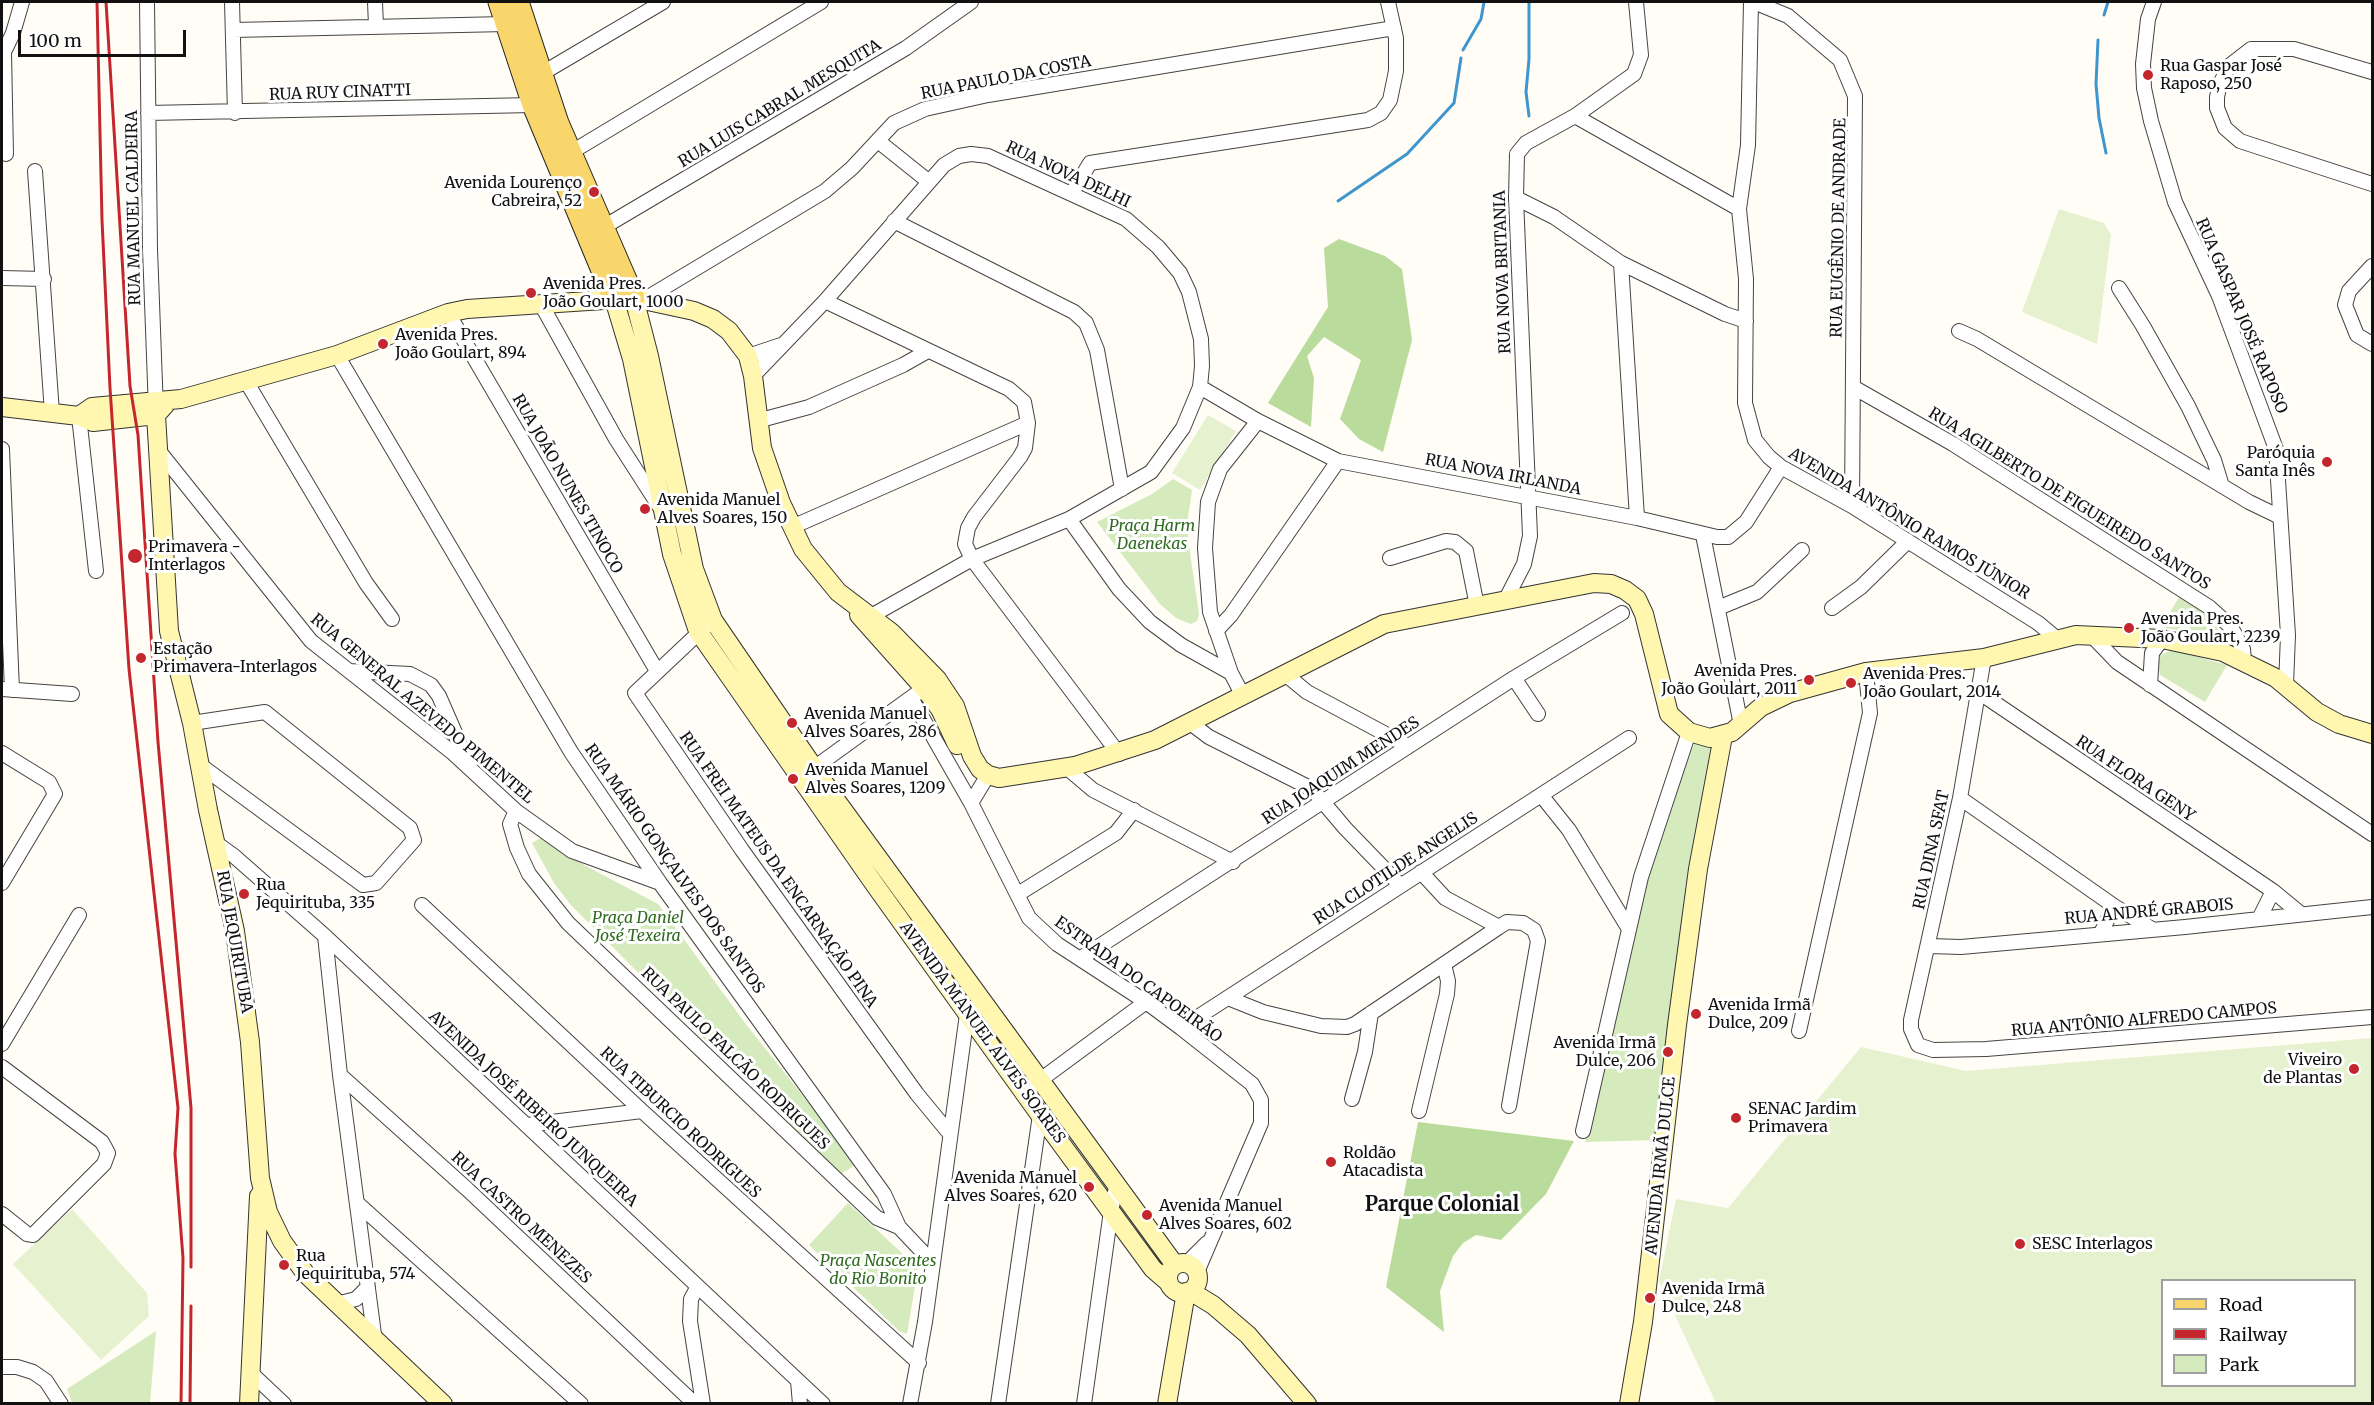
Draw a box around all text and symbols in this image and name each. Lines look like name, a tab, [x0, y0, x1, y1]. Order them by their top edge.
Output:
scale bar	[21, 18, 189, 56]
text: 100 m	[29, 29, 82, 52]
street label: RUA LUIS CABRAL MESQUITA	[675, 36, 885, 172]
street label: RUA PAULO DA COSTA	[919, 52, 1093, 104]
place label: Rua Gaspar José Raposo, 250	[2160, 56, 2282, 94]
marker: Rua Gaspar José Raposo, 250	[2141, 68, 2155, 82]
street label: RUA RUY CINATTI	[269, 81, 411, 105]
street label: RUA MANUEL CALDEIRA	[123, 110, 145, 306]
street label: RUA EUGÊNIO DE ANDRADE	[1827, 118, 1851, 338]
street label: RUA NOVA DELHI	[1003, 138, 1133, 212]
place label: Avenida Lourenço Cabreira, 52	[444, 173, 582, 211]
marker: Avenida Lourenço Cabreira, 52	[587, 185, 601, 199]
street label: RUA NOVA BRITANIA	[1491, 190, 1515, 354]
street label: RUA GASPAR JOSÉ RAPOSO	[2191, 215, 2291, 417]
place label: Avenida Pres. João Goulart, 1000	[543, 274, 684, 312]
marker: Avenida Pres. João Goulart, 1000	[524, 286, 538, 300]
place label: Avenida Pres. João Goulart, 894	[395, 325, 526, 363]
marker: Avenida Pres. João Goulart, 894	[376, 337, 390, 351]
street label: RUA JOÃO NUNES TINOCO	[508, 391, 626, 577]
street label: RUA AGILBERTO DE FIGUEIREDO SANTOS	[1925, 404, 2213, 594]
place label: Paróquia Santa Inês	[2235, 443, 2315, 481]
street label: AVENIDA ANTÔNIO RAMOS JÚNIOR	[1785, 444, 2033, 604]
street label: RUA NOVA IRLANDA	[1423, 450, 1583, 500]
marker: Paróquia Santa Inês	[2320, 455, 2334, 469]
place label: Avenida Manuel Alves Soares, 150	[657, 490, 787, 528]
marker: Avenida Manuel Alves Soares, 150	[638, 502, 652, 516]
park label: Praça Harm Daenekas	[1109, 516, 1195, 554]
place label: Primavera - Interlagos	[148, 537, 241, 575]
marker: Primavera - Interlagos	[126, 547, 144, 565]
place label: Avenida Pres. João Goulart, 2239	[2141, 609, 2280, 647]
street label: RUA GENERAL AZEVEDO PIMENTEL	[307, 610, 537, 808]
marker: Avenida Pres. João Goulart, 2239	[2122, 621, 2136, 635]
place label: Estação Primavera-Interlagos	[153, 639, 317, 677]
marker: Estação Primavera-Interlagos	[134, 651, 148, 665]
place label: Avenida Pres. João Goulart, 2011	[1661, 661, 1797, 699]
place label: Avenida Pres. João Goulart, 2014	[1863, 664, 2001, 702]
marker: Avenida Pres. João Goulart, 2011	[1802, 673, 1816, 687]
marker: Avenida Pres. João Goulart, 2014	[1844, 676, 1858, 690]
place label: Avenida Manuel Alves Soares, 286	[804, 704, 937, 742]
street label: RUA JOAQUIM MENDES	[1259, 713, 1423, 829]
marker: Avenida Manuel Alves Soares, 286	[785, 716, 799, 730]
street label: RUA FREI MATEUS DA ENCARNAÇÃO PINA	[675, 728, 881, 1012]
street label: RUA FLORA GENY	[2072, 732, 2198, 826]
street label: RUA MÁRIO GONÇALVES DOS SANTOS	[580, 741, 768, 997]
place label: Avenida Manuel Alves Soares, 1209	[805, 760, 945, 798]
marker: Avenida Manuel Alves Soares, 1209	[786, 772, 800, 786]
street label: RUA DINA SFAT	[1910, 789, 1954, 911]
street label: RUA CLOTILDE ANGELIS	[1310, 809, 1482, 929]
street label: RUA JEQUIRITUBA	[212, 869, 256, 1015]
place label: Rua Jequirituba, 335	[256, 875, 375, 913]
marker: Rua Jequirituba, 335	[237, 887, 251, 901]
street label: RUA ANDRÉ GRABOIS	[2064, 895, 2234, 929]
park label: Praça Daniel José Texeira	[592, 908, 684, 946]
street label: ESTRADA DO CAPOEIRÃO	[1051, 913, 1225, 1047]
street label: AVENIDA MANUEL ALVES SOARES	[895, 918, 1069, 1148]
street label: RUA PAULO FALCÃO RODRIGUES	[637, 964, 833, 1154]
place label: Avenida Irmã Dulce, 209	[1708, 995, 1811, 1033]
street label: RUA ANTÔNIO ALFREDO CAMPOS	[2010, 999, 2278, 1041]
street label: AVENIDA JOSÉ RIBEIRO JUNQUEIRA	[425, 1007, 641, 1211]
marker: Avenida Irmã Dulce, 209	[1689, 1007, 1703, 1021]
place label: Avenida Irmã Dulce, 206	[1553, 1033, 1656, 1071]
street label: RUA TIBURCIO RODRIGUES	[596, 1044, 764, 1202]
marker: Avenida Irmã Dulce, 206	[1661, 1045, 1675, 1059]
place label: Viveiro de Plantas	[2263, 1050, 2342, 1088]
marker: Viveiro de Plantas	[2347, 1062, 2361, 1076]
street label: AVENIDA IRMÃ DULCE	[1642, 1076, 1680, 1256]
place label: SENAC Jardim Primavera	[1748, 1099, 1857, 1137]
marker: SENAC Jardim Primavera	[1729, 1111, 1743, 1125]
place label: Roldão Atacadista	[1343, 1143, 1423, 1181]
street label: RUA CASTRO MENEZES	[447, 1148, 595, 1288]
marker: Roldão Atacadista	[1324, 1155, 1338, 1169]
place label: Avenida Manuel Alves Soares, 620	[944, 1168, 1077, 1206]
marker: Avenida Manuel Alves Soares, 620	[1082, 1180, 1096, 1194]
district label: Parque Colonial	[1365, 1193, 1519, 1217]
place label: Avenida Manuel Alves Soares, 602	[1159, 1196, 1292, 1234]
marker: Avenida Manuel Alves Soares, 602	[1140, 1208, 1154, 1222]
place label: SESC Interlagos	[2032, 1234, 2153, 1254]
marker: SESC Interlagos	[2013, 1237, 2027, 1251]
place label: Rua Jequirituba, 574	[296, 1246, 415, 1284]
park label: Praça Nascentes do Rio Bonito	[820, 1251, 936, 1289]
marker: Rua Jequirituba, 574	[277, 1258, 291, 1272]
place label: Avenida Irmã Dulce, 248	[1662, 1279, 1765, 1317]
legend	[2161, 1279, 2356, 1387]
marker: Avenida Irmã Dulce, 248	[1643, 1291, 1657, 1305]
text: Road	[2219, 1293, 2263, 1316]
text: Railway	[2219, 1323, 2287, 1346]
text: Park	[2219, 1353, 2259, 1376]

